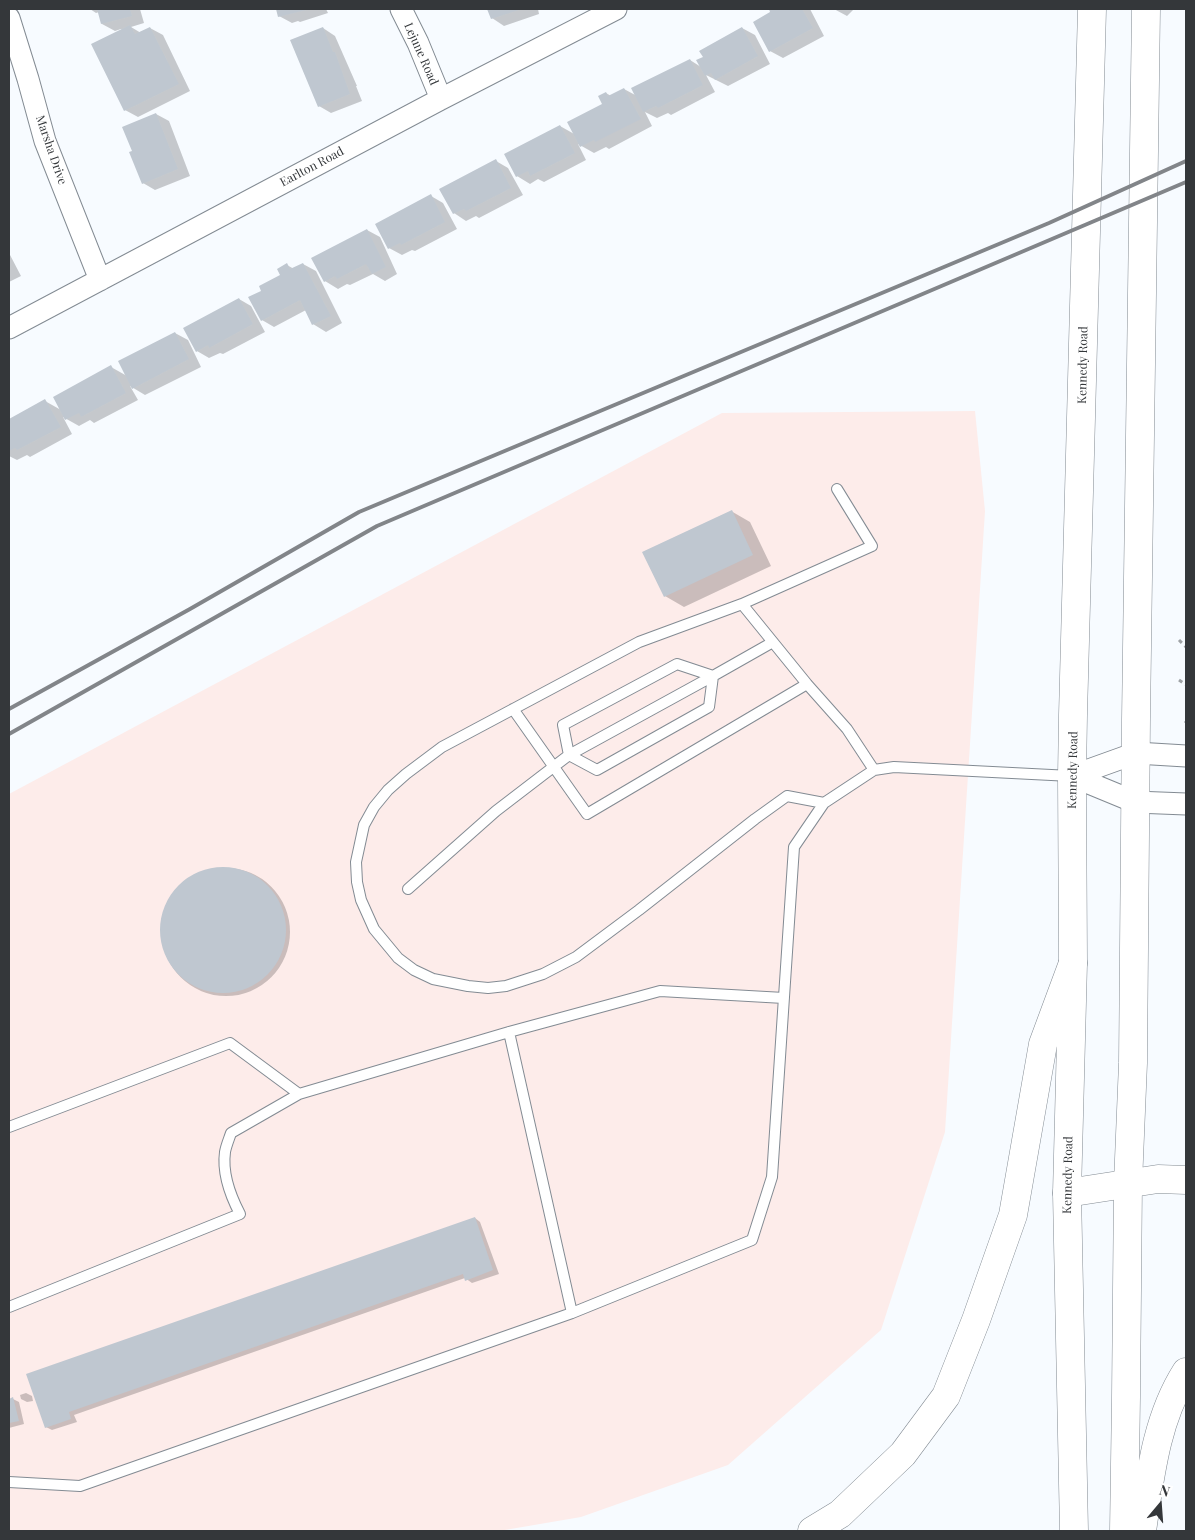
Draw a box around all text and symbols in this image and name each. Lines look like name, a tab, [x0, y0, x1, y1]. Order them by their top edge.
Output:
street label: Lejune Road	[401, 21, 441, 87]
street label: Marsha Drive	[32, 113, 70, 187]
street label: Earlton Road	[278, 144, 346, 190]
street label: Kennedy Road	[1075, 326, 1091, 404]
street label: Kennedy Road	[1065, 731, 1081, 809]
street label: Kennedy Road	[1060, 1136, 1076, 1214]
north arrow	[1135, 1480, 1185, 1530]
text: N	[1157, 1480, 1173, 1501]

